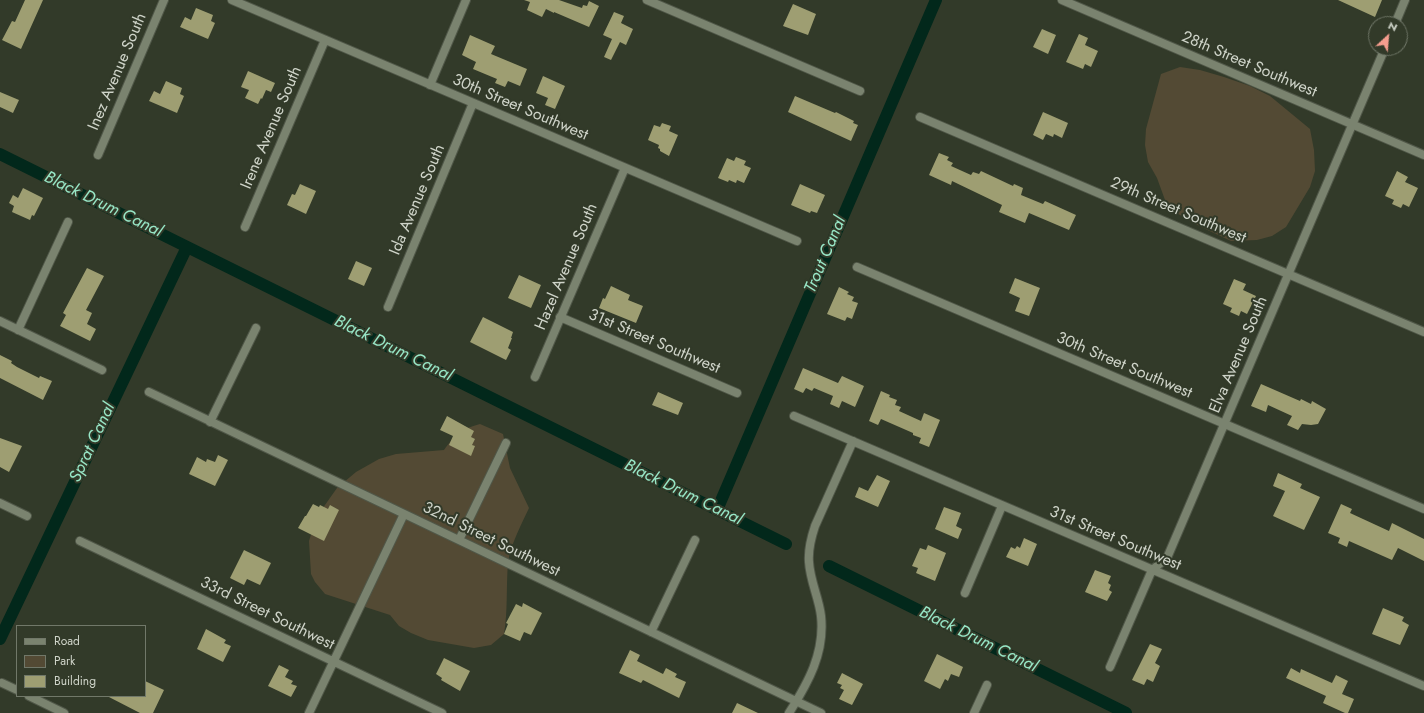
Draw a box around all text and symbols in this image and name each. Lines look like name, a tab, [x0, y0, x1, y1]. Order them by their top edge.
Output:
street label: Inez Avenue South	[85, 11, 151, 133]
north arrow	[1368, 16, 1408, 56]
text: N	[1385, 17, 1400, 35]
street label: 28th Street Southwest	[1178, 28, 1320, 102]
street label: Irene Avenue South	[237, 64, 307, 192]
street label: 30th Street Southwest	[449, 71, 591, 145]
street label: Ida Avenue South	[386, 142, 450, 258]
water label: Black Drum Canal	[41, 168, 165, 242]
street label: 29th Street Southwest	[1107, 174, 1249, 248]
street label: Hazel Avenue South	[532, 201, 602, 333]
water label: Trout Canal	[801, 214, 851, 296]
street label: Elva Avenue South	[1206, 294, 1272, 416]
street label: 31st Street Southwest	[585, 306, 723, 378]
water label: Black Drum Canal	[331, 312, 455, 386]
street label: 30th Street Southwest	[1053, 329, 1195, 403]
water label: Sprat Canal	[66, 400, 120, 486]
water label: Black Drum Canal	[621, 456, 745, 530]
street label: 32nd Street Southwest	[419, 498, 563, 582]
street label: 31st Street Southwest	[1046, 503, 1184, 575]
street label: 33rd Street Southwest	[197, 573, 337, 655]
water label: Black Drum Canal	[916, 603, 1040, 677]
legend	[16, 625, 146, 697]
text: Road	[54, 632, 80, 650]
text: Park	[54, 652, 75, 670]
text: Building	[54, 672, 96, 690]

